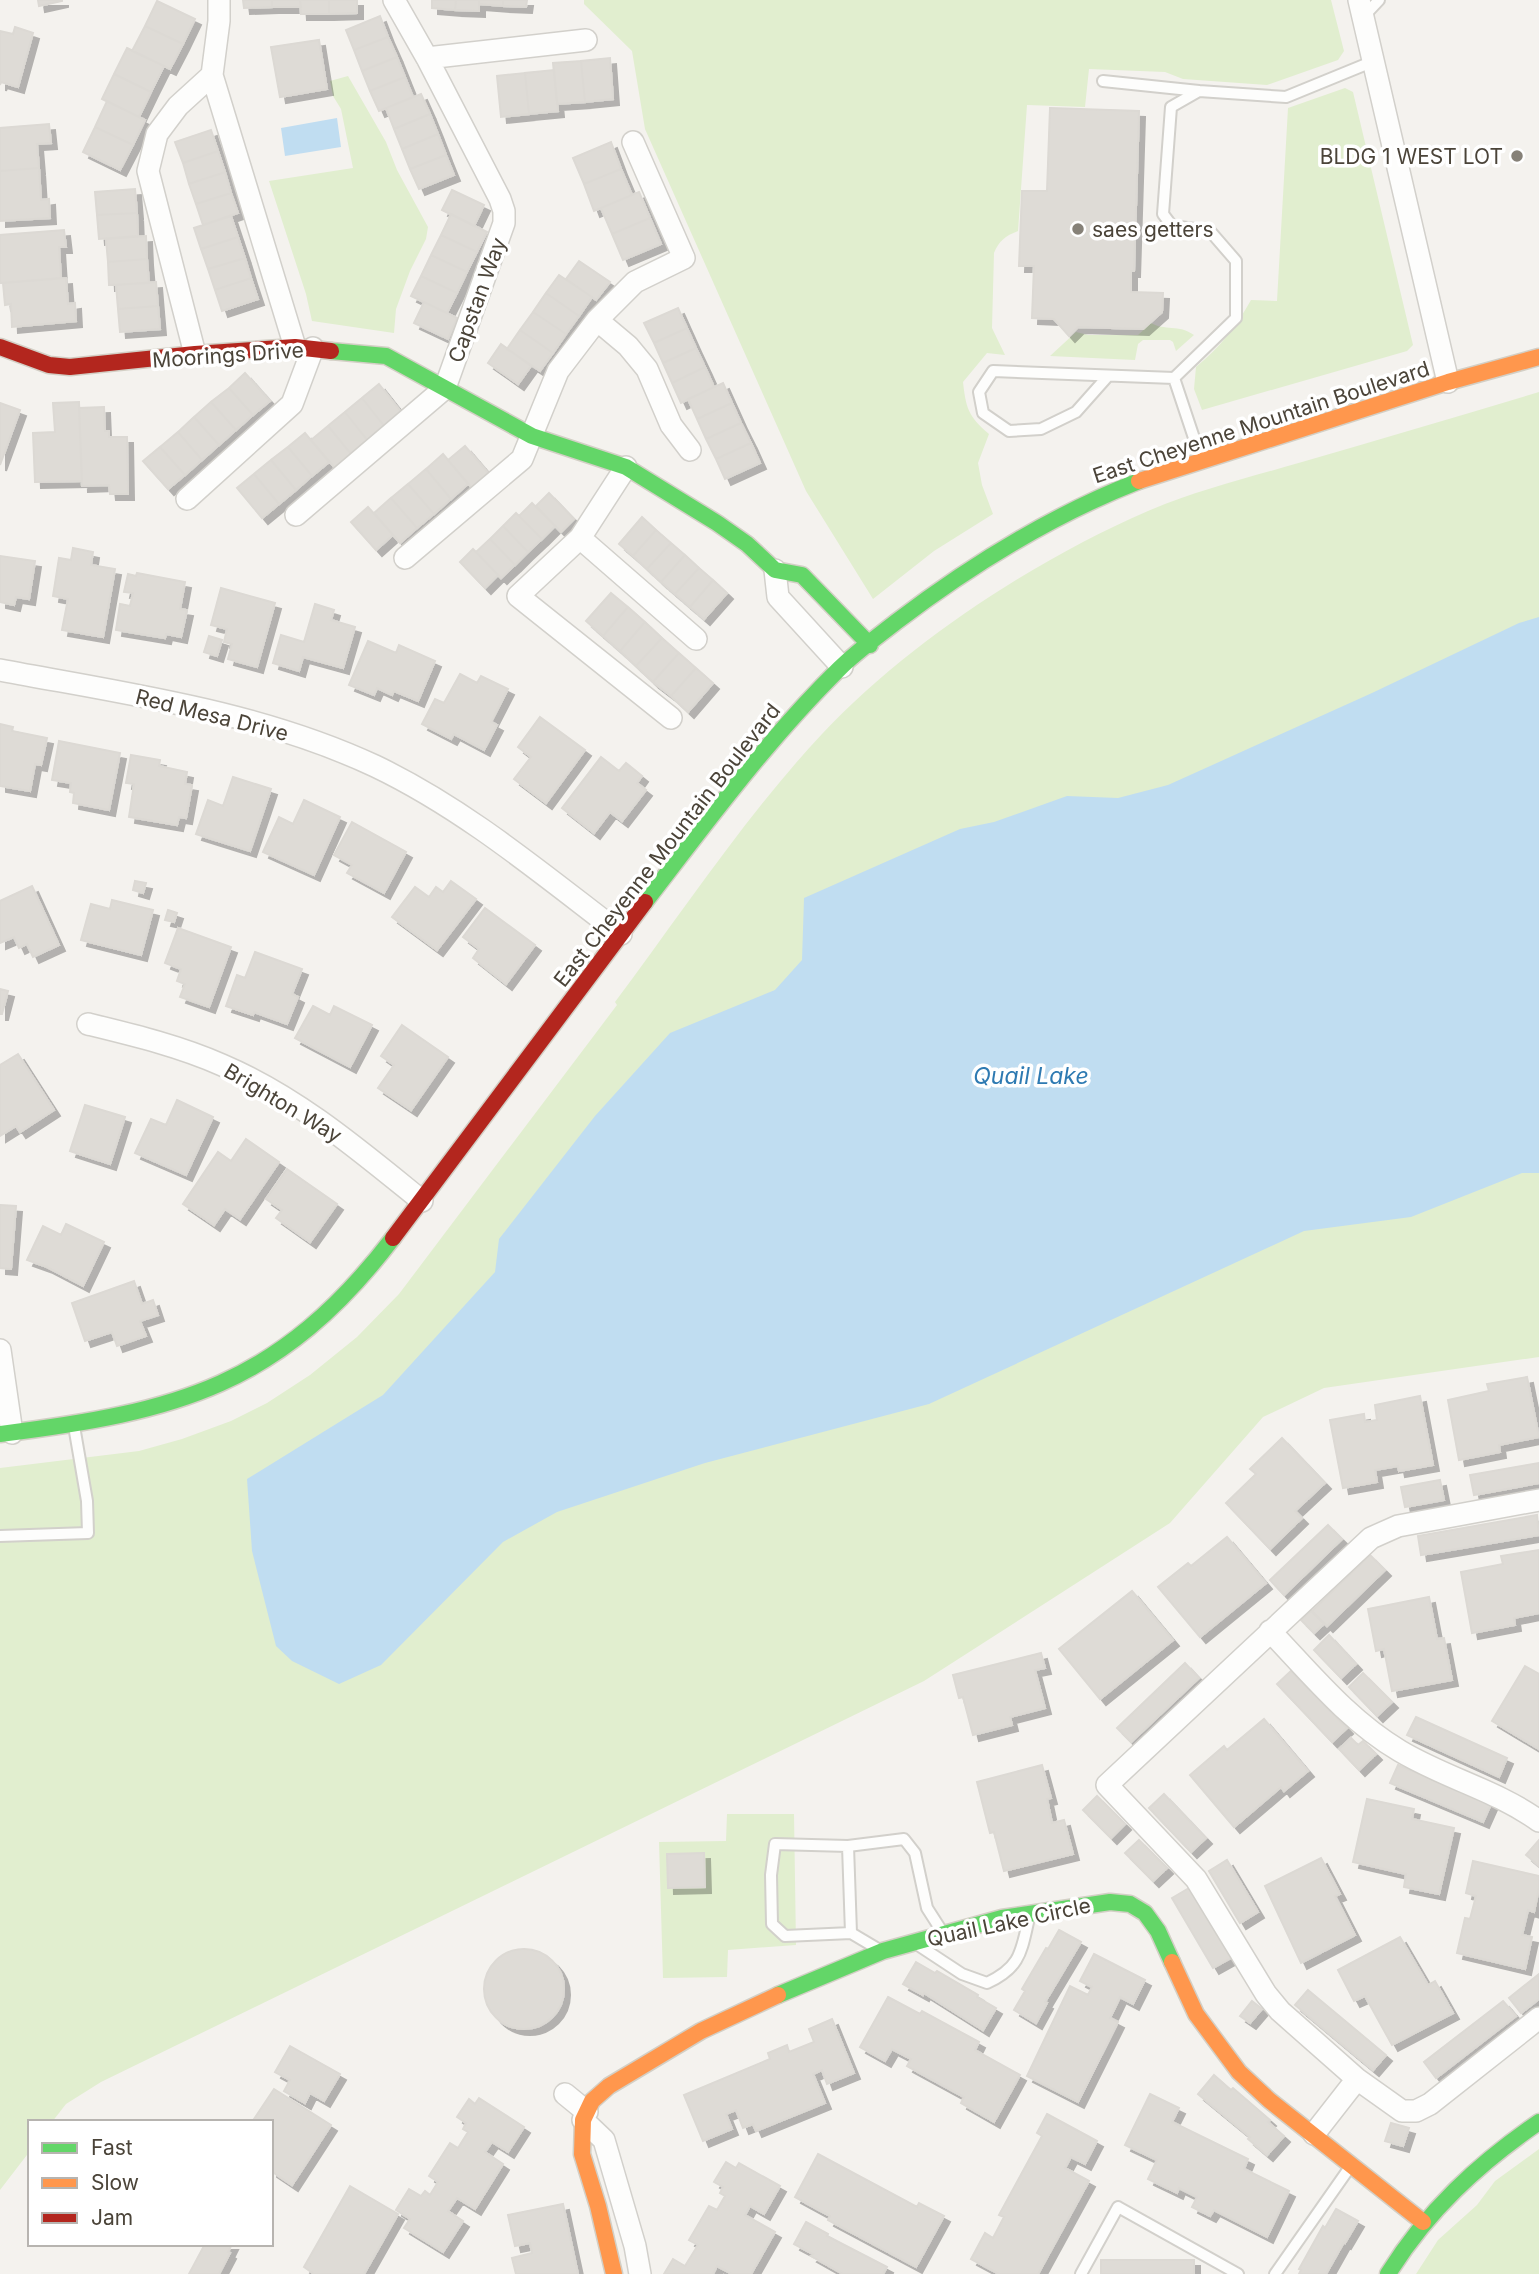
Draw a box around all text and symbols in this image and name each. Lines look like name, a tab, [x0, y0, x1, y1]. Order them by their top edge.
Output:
place label: BLDG 1 WEST LOT	[1320, 144, 1503, 169]
marker: BLDG 1 WEST LOT	[1509, 148, 1525, 164]
place label: saes getters	[1092, 217, 1214, 242]
marker: saes getters	[1070, 221, 1086, 237]
street label: Capstan Way	[443, 234, 511, 366]
street label: Moorings Drive	[151, 337, 305, 373]
street label: East Cheyenne Mountain Boulevard	[1089, 356, 1433, 488]
street label: Red Mesa Drive	[133, 684, 291, 746]
street label: East Cheyenne Mountain Boulevard	[549, 698, 785, 992]
street label: Brighton Way	[220, 1058, 347, 1148]
water label: Quail Lake	[973, 1062, 1089, 1090]
street label: Quail Lake Circle	[925, 1892, 1093, 1952]
legend	[28, 2120, 273, 2246]
text: Fast	[91, 2135, 133, 2160]
text: Slow	[91, 2170, 139, 2195]
text: Jam	[91, 2205, 133, 2230]

